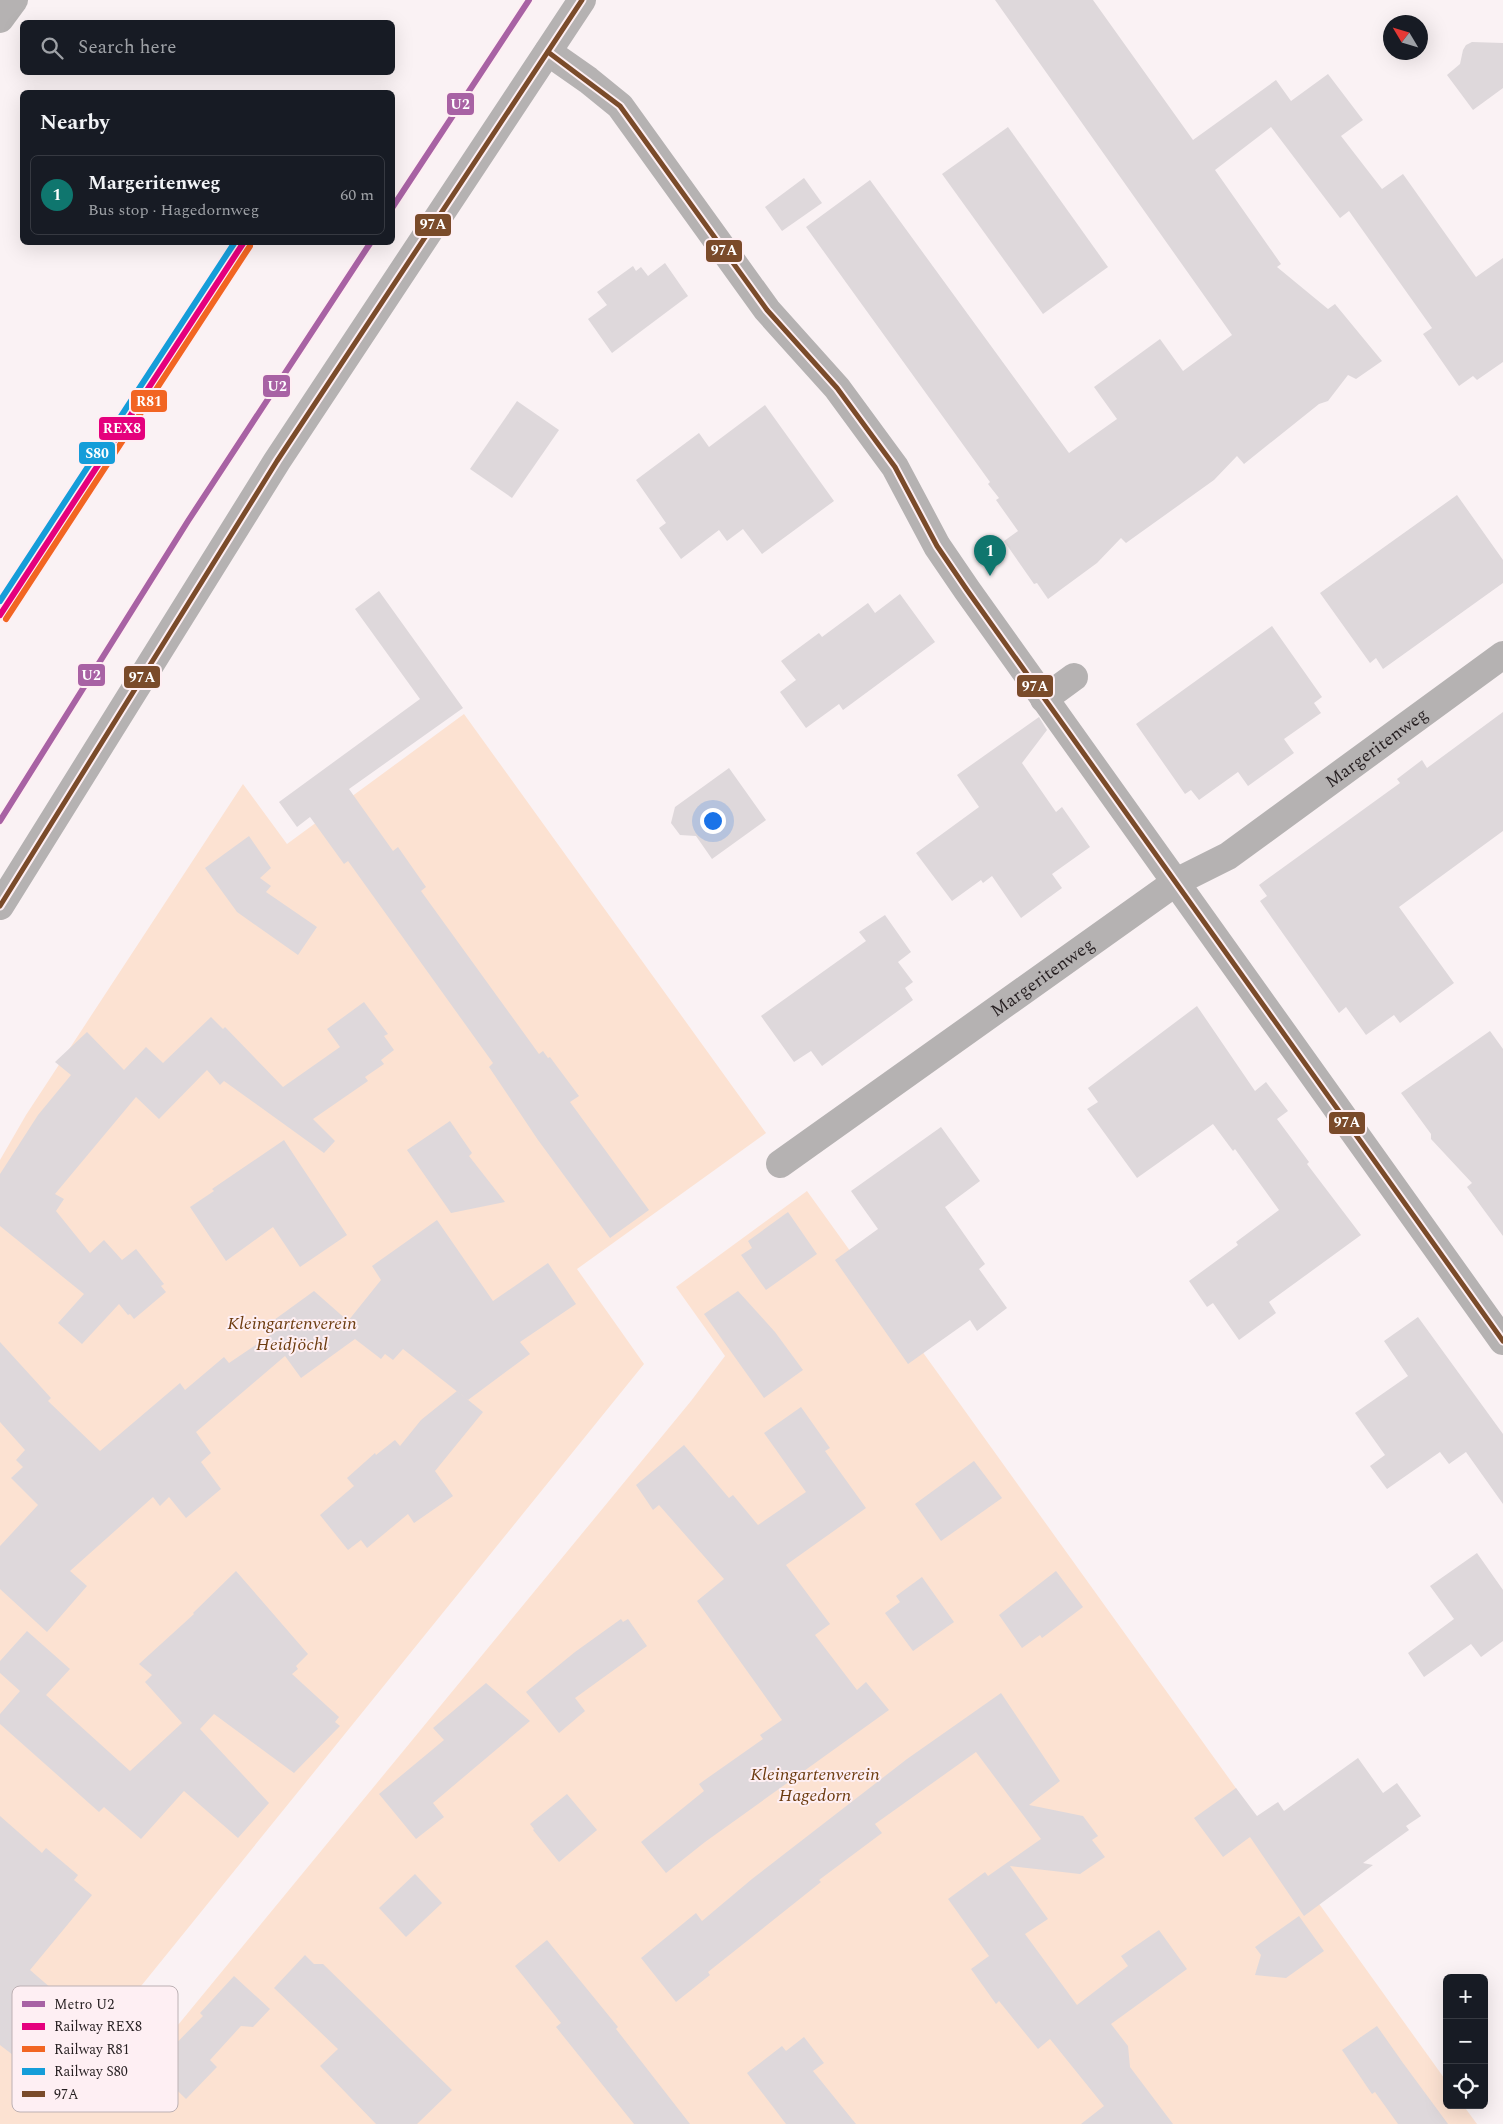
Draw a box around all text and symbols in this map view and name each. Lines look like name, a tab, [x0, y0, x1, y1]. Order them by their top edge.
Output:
north arrow	[1383, 15, 1428, 60]
search box	[20, 20, 395, 75]
text: Search here	[78, 33, 177, 62]
icon: search	[38, 34, 66, 62]
line badge: U2	[446, 92, 475, 116]
text: U2	[450, 94, 470, 115]
text: Nearby	[40, 107, 110, 139]
text: Margeritenweg	[88, 169, 221, 198]
text: 1	[53, 183, 61, 207]
text: 60 m	[340, 183, 374, 207]
text: Bus stop · Hagedornweg	[88, 198, 259, 222]
line badge: 97A	[414, 213, 452, 237]
text: 97A	[420, 214, 446, 235]
line badge: 97A	[705, 239, 743, 263]
text: 97A	[711, 240, 737, 261]
line badge: U2	[262, 374, 291, 398]
text: U2	[267, 376, 287, 397]
line badge: R81	[130, 389, 168, 413]
text: R81	[136, 391, 162, 412]
line badge: REX8	[98, 416, 146, 441]
text: REX8	[103, 418, 141, 439]
line badge: S80	[78, 441, 116, 465]
text: S80	[85, 443, 109, 464]
pin: 1	[974, 535, 1006, 576]
line badge: U2	[77, 663, 106, 687]
text: U2	[81, 665, 101, 686]
line badge: 97A	[123, 665, 161, 689]
text: 97A	[129, 667, 155, 688]
line badge: 97A	[1016, 674, 1054, 698]
text: 97A	[1022, 676, 1048, 697]
street label: Margeritenweg	[1319, 701, 1433, 794]
your location	[700, 808, 726, 834]
street label: Margeritenweg	[985, 931, 1100, 1024]
line badge: 97A	[1328, 1111, 1366, 1135]
text: 97A	[1334, 1112, 1360, 1133]
park label: Kleingartenverein Heidjöchl	[227, 1310, 357, 1358]
park label: Kleingartenverein Hagedorn	[750, 1761, 880, 1809]
map controls	[1443, 1974, 1488, 2109]
button: +	[1443, 1974, 1488, 2019]
legend	[12, 1986, 178, 2112]
text: Metro U2	[54, 1994, 114, 2015]
text: Railway REX8	[54, 2016, 142, 2037]
button: −	[1443, 2019, 1488, 2064]
text: Railway R81	[54, 2039, 130, 2060]
text: Railway S80	[54, 2061, 128, 2082]
button: locate	[1443, 2064, 1488, 2109]
text: 97A	[54, 2084, 79, 2105]

